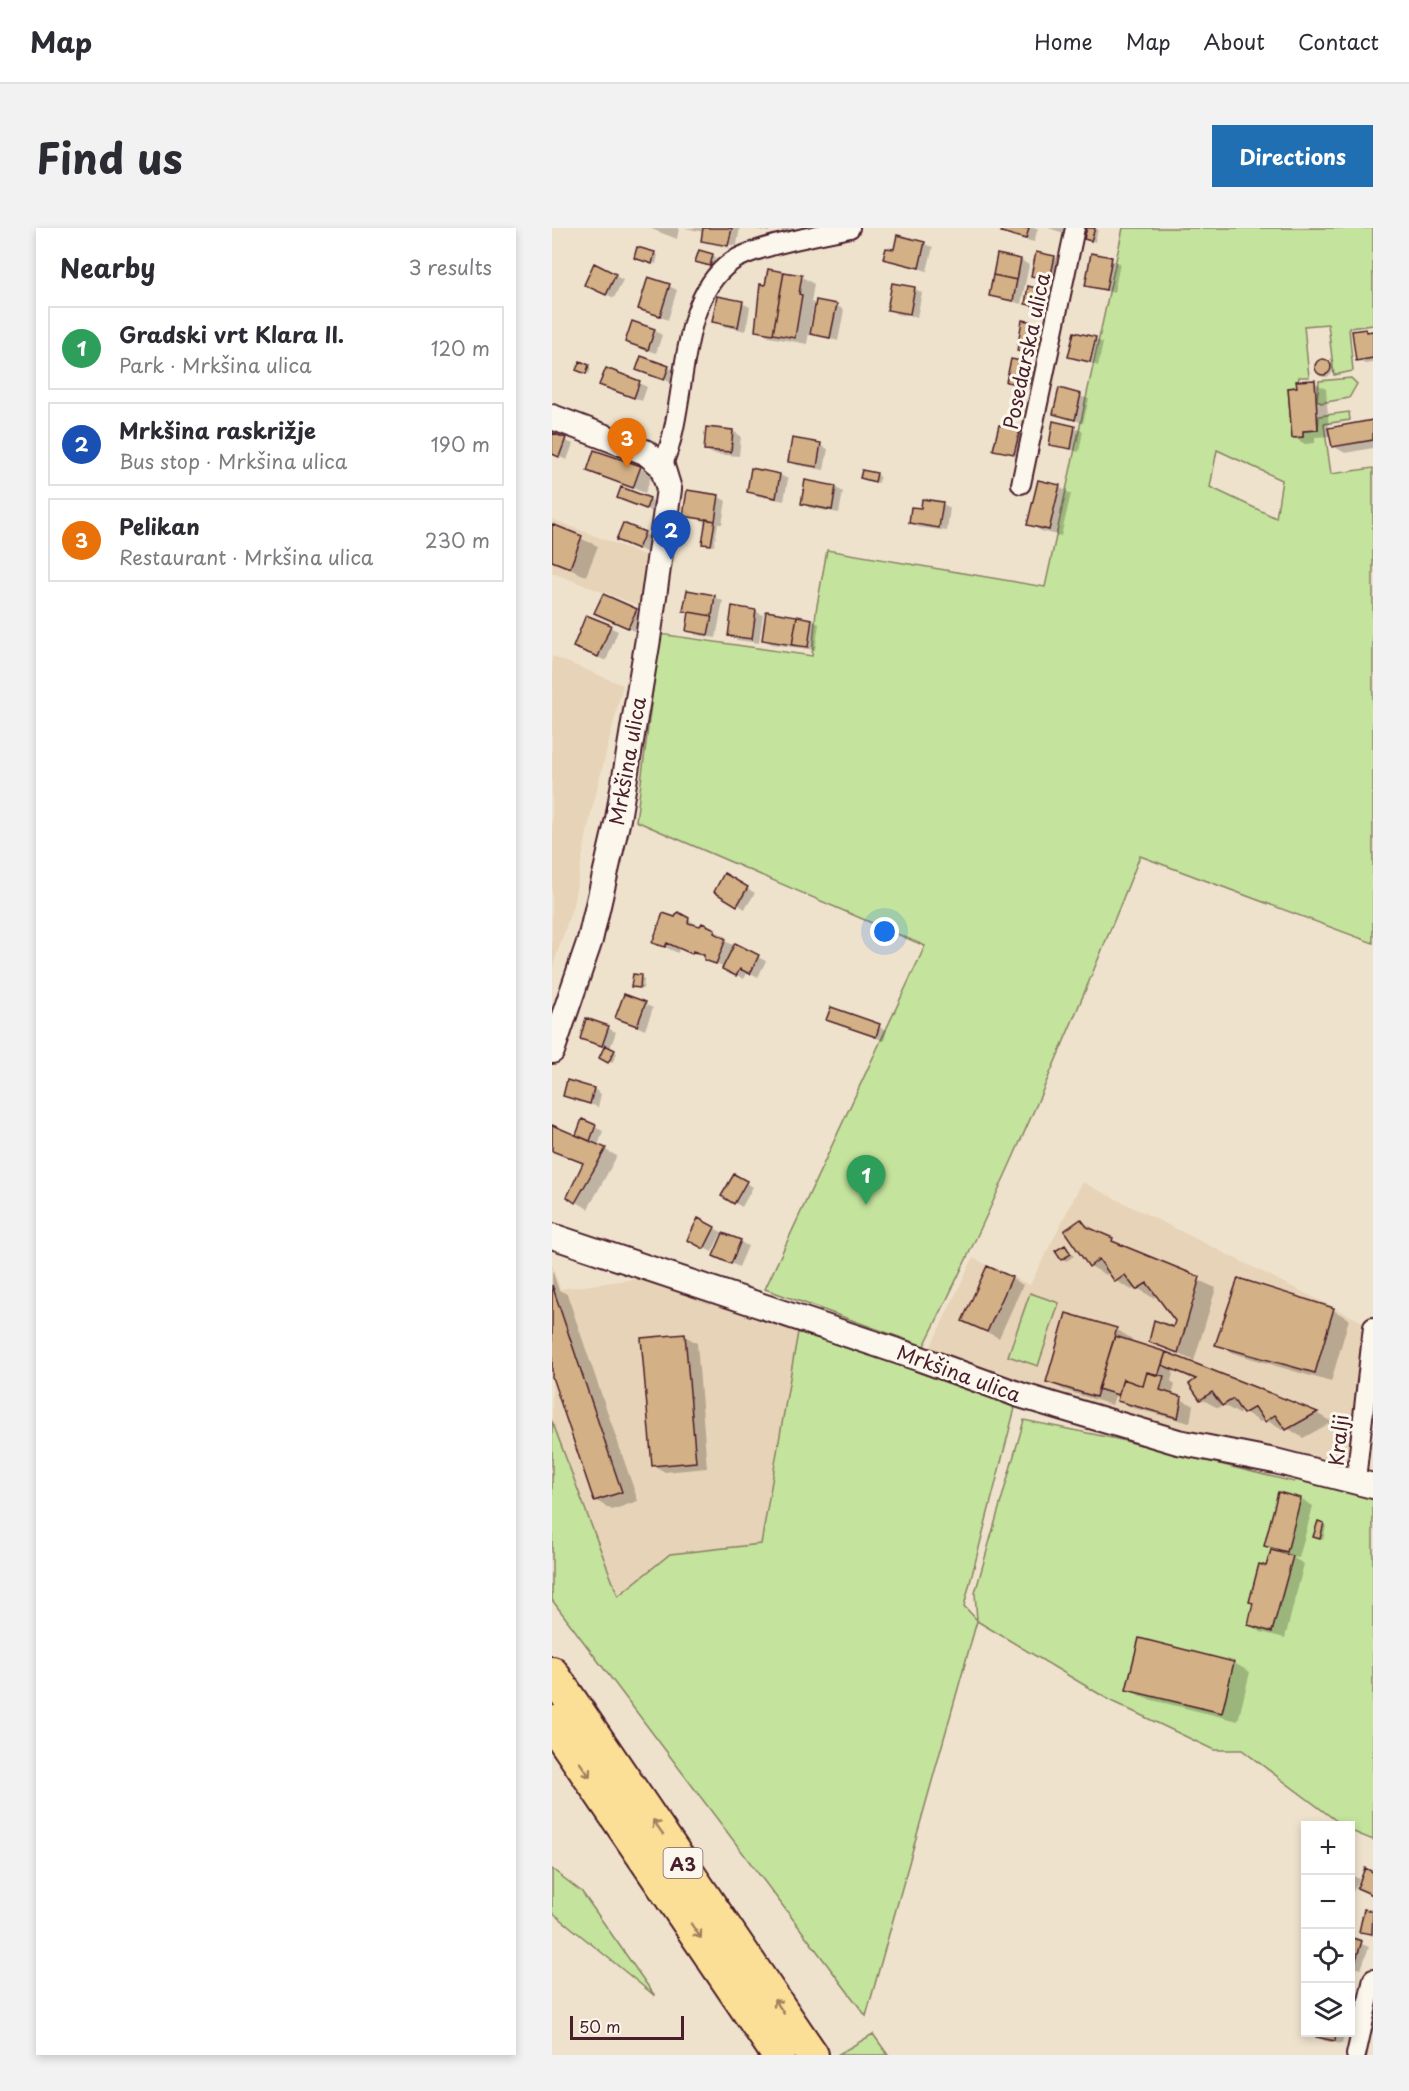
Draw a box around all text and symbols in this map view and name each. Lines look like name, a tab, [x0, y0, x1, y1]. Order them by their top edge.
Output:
text: Map	[30, 20, 92, 63]
text: Home	[1034, 25, 1093, 57]
text: Map	[1126, 25, 1171, 57]
text: About	[1204, 25, 1265, 57]
text: Contact	[1298, 25, 1379, 57]
text: Find us	[36, 125, 183, 188]
button: Directions	[1212, 125, 1373, 187]
text: Nearby	[60, 248, 155, 287]
text: 3 results	[409, 252, 492, 282]
street label: Posedarska ulica	[995, 270, 1057, 432]
text: Gradski vrt Klara II.	[119, 317, 344, 350]
text: 1	[77, 333, 86, 363]
text: 120 m	[431, 333, 490, 363]
text: Park · Mrkšina ulica	[119, 350, 311, 380]
text: Mrkšina raskrižje	[119, 413, 316, 446]
pin: 3	[608, 418, 646, 468]
text: 2	[74, 429, 89, 459]
text: 190 m	[431, 429, 490, 459]
text: Bus stop · Mrkšina ulica	[119, 446, 347, 476]
text: Pelikan	[119, 509, 200, 542]
pin: 2	[652, 510, 690, 560]
text: 3	[75, 525, 88, 555]
text: 230 m	[425, 525, 490, 555]
text: Restaurant · Mrkšina ulica	[119, 542, 373, 572]
street label: Mrkšina ulica	[601, 694, 653, 828]
your location	[870, 917, 899, 946]
pin: 1	[846, 1156, 886, 1205]
street label: Mrkšina ulica	[893, 1337, 1026, 1409]
street label: Kralji	[1320, 1413, 1356, 1467]
one-way arrow	[579, 1762, 591, 1778]
one-way arrow	[652, 1820, 664, 1836]
map controls	[1301, 1821, 1355, 2037]
button: +	[1301, 1821, 1355, 1875]
road number: A3	[664, 1848, 702, 1878]
button: −	[1301, 1875, 1355, 1929]
one-way arrow	[690, 1922, 702, 1938]
button: locate	[1301, 1929, 1355, 1983]
button: layers	[1301, 1983, 1355, 2037]
one-way arrow	[773, 1998, 785, 2015]
scale bar	[570, 2013, 684, 2040]
text: 50 m	[579, 2014, 620, 2038]

